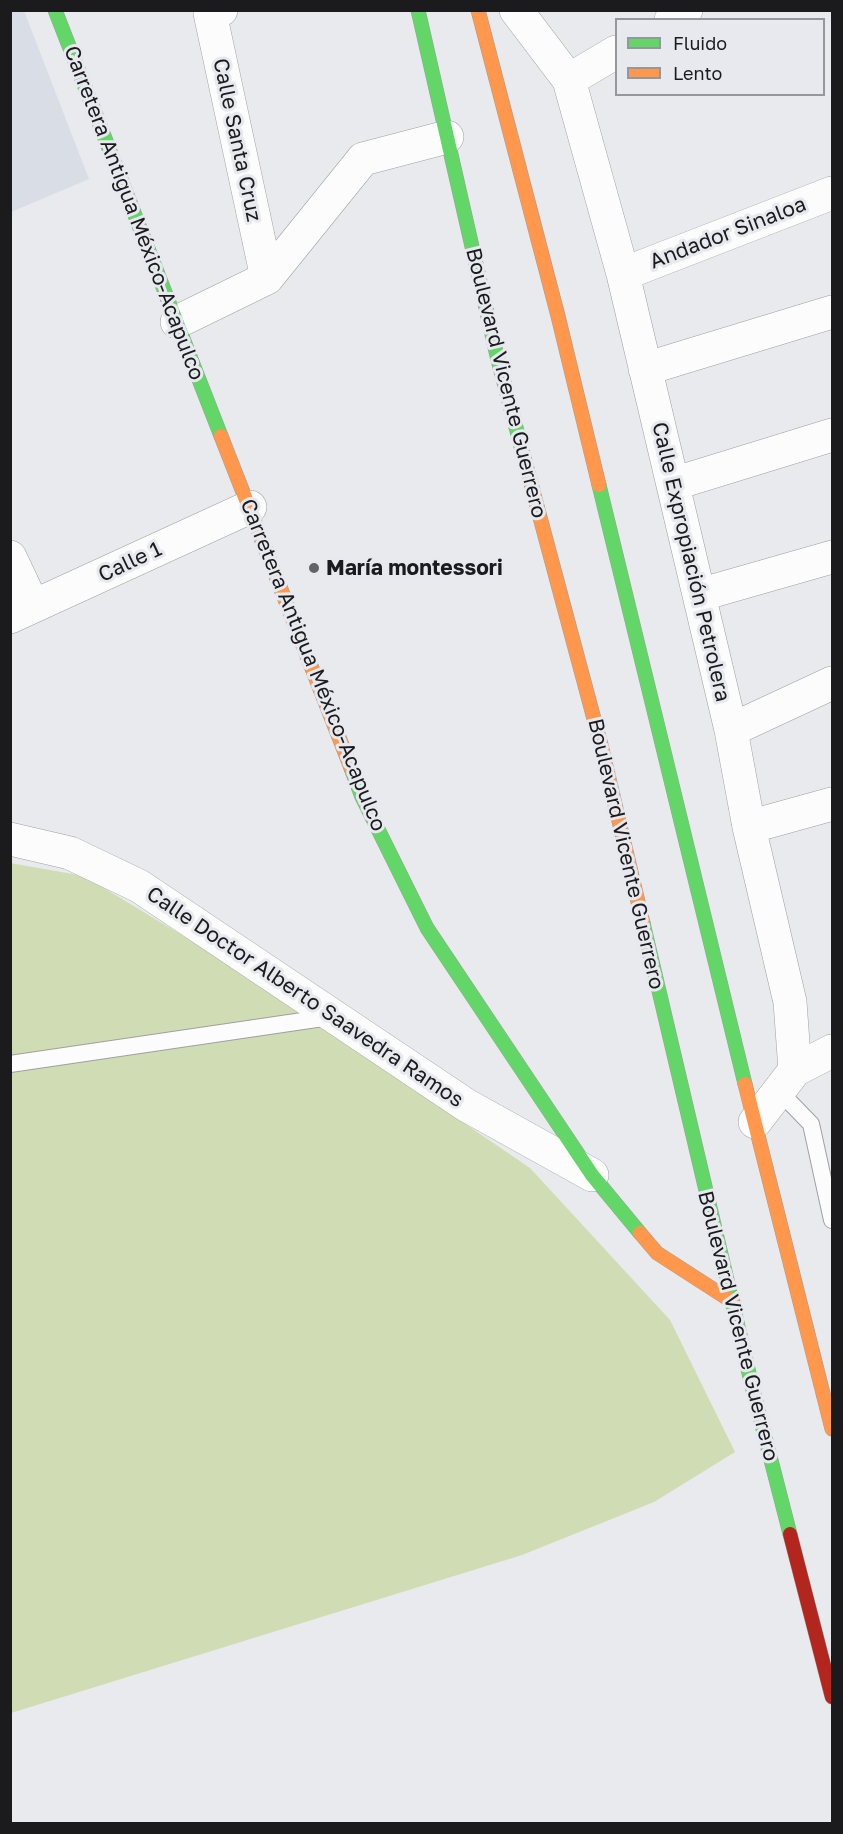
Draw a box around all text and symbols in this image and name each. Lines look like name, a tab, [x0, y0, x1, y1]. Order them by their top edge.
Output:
legend	[615, 18, 825, 96]
text: Fluido	[673, 32, 727, 54]
street label: Carretera Antigua México-Acapulco	[58, 42, 210, 384]
street label: Calle Santa Cruz	[207, 56, 267, 224]
text: Lento	[673, 62, 722, 84]
street label: Andador Sinaloa	[646, 192, 810, 274]
street label: Boulevard Vicente Guerrero	[460, 245, 552, 521]
street label: Calle Expropiación Petrolera	[647, 420, 735, 704]
street label: Carretera Antigua México-Acapulco	[235, 495, 391, 835]
street label: Calle 1	[94, 536, 166, 588]
place label: María montessori	[326, 555, 503, 581]
marker: María montessori	[307, 561, 321, 575]
street label: Boulevard Vicente Guerrero	[583, 716, 669, 992]
street label: Calle Doctor Alberto Saavedra Ramos	[142, 881, 468, 1113]
street label: Boulevard Vicente Guerrero	[692, 1188, 784, 1464]

